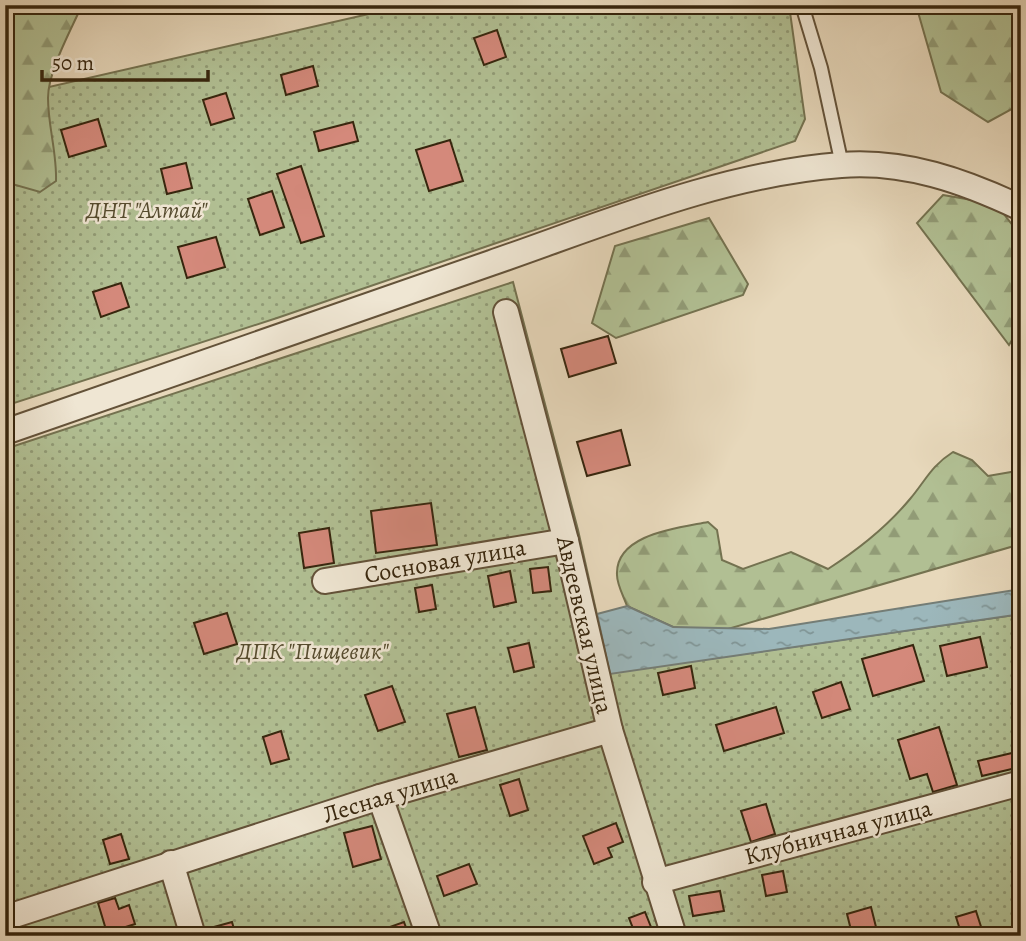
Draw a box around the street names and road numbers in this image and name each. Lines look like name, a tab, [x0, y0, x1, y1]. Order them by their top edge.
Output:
street label: Сосновая улица	[362, 531, 528, 591]
street label: Авдеевская улица	[549, 532, 621, 717]
street label: Лесная улица	[319, 759, 461, 831]
street label: Клубничная улица	[741, 792, 935, 872]

